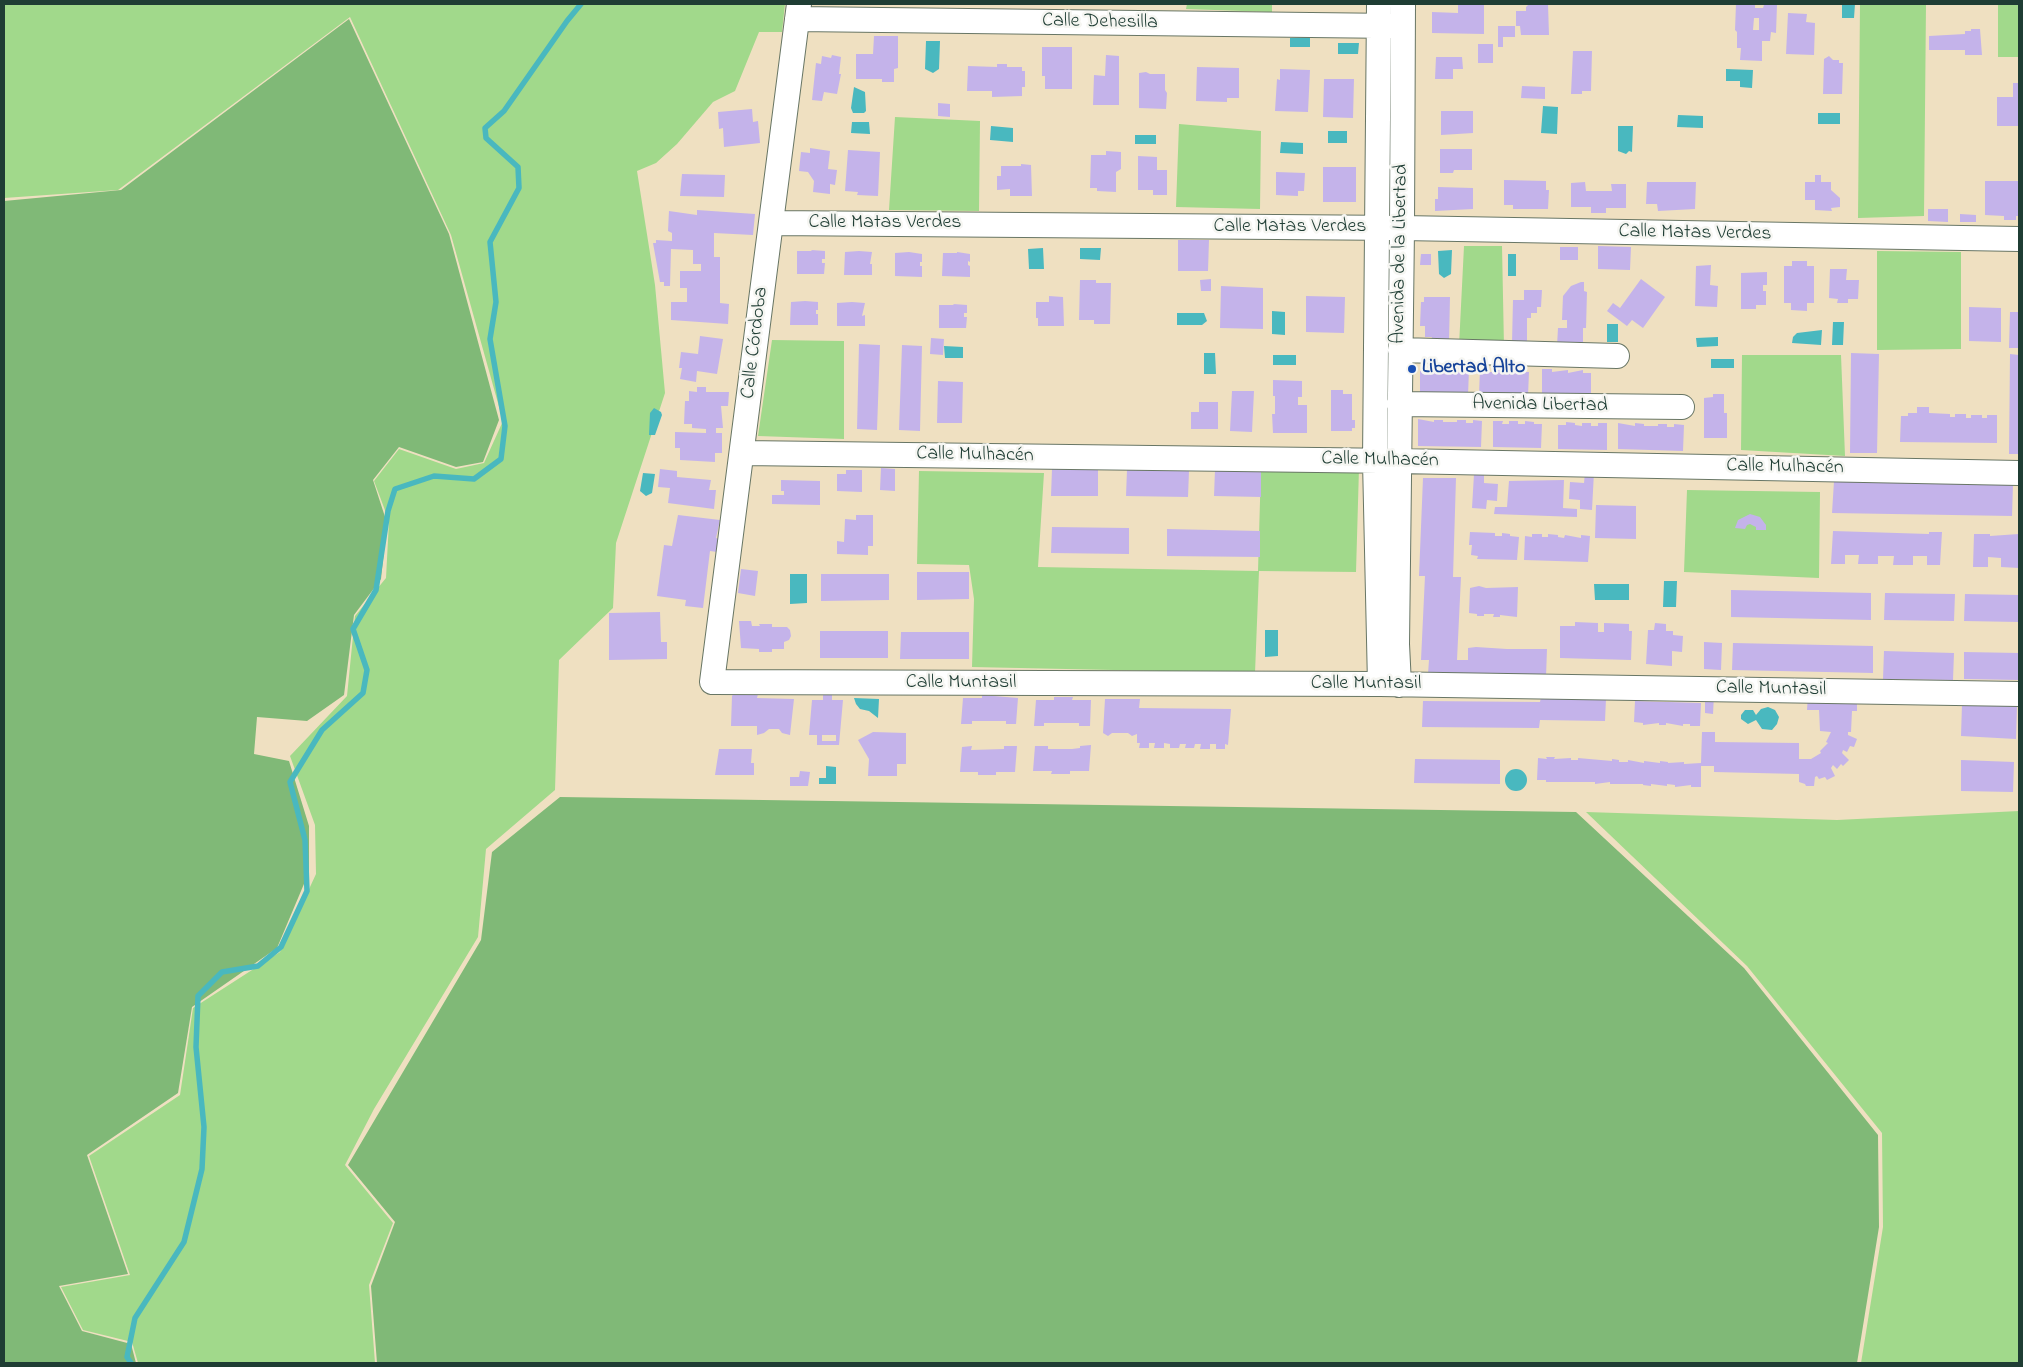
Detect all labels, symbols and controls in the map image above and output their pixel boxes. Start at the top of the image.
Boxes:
street label: Calle Dehesilla [1042,10,1158,36]
street label: Avenida de la Libertad [1387,164,1415,344]
street label: Calle Matas Verdes [808,212,962,236]
street label: Calle Matas Verdes [1213,216,1367,240]
street label: Calle Matas Verdes [1618,221,1772,247]
street label: Calle Córdoba [737,286,775,400]
place label: Libertad Alto [1422,357,1525,381]
marker: Libertad Alto [1406,363,1418,375]
street label: Avenida Libertad [1472,393,1608,419]
street label: Calle Mulhacén [916,443,1034,469]
street label: Calle Mulhacén [1321,448,1439,474]
street label: Calle Mulhacén [1726,455,1844,481]
street label: Calle Muntasil [906,672,1016,696]
street label: Calle Muntasil [1311,673,1421,697]
street label: Calle Muntasil [1716,677,1826,703]

